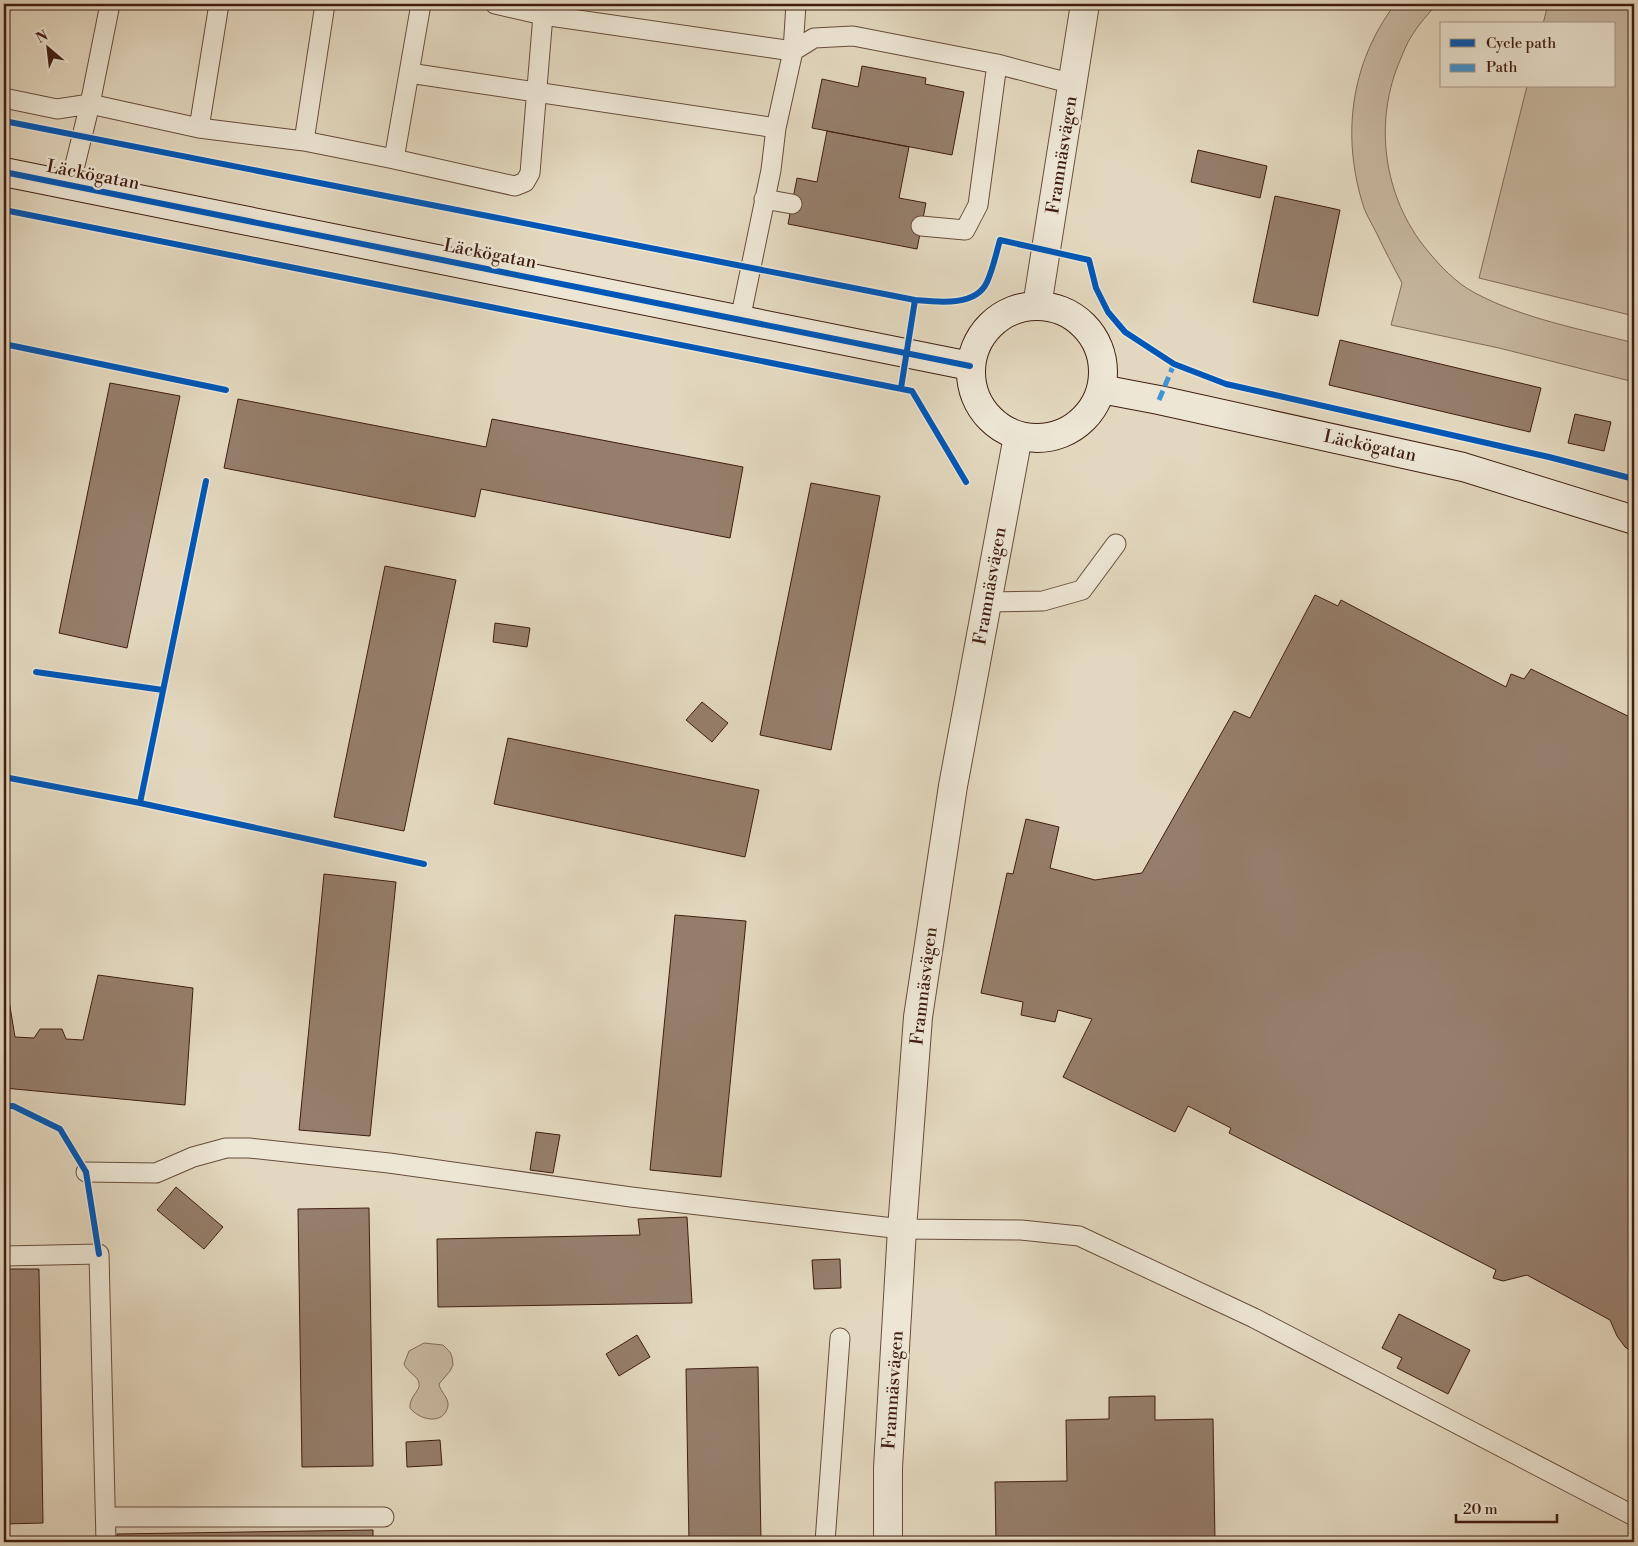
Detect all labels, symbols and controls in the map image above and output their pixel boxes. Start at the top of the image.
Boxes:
north arrow [22,22,72,72]
legend [1440,22,1616,88]
text: N [33,27,51,48]
text: Cycle path [1486,34,1556,53]
text: Path [1486,58,1518,77]
street label: Framnäsvägen [1041,94,1083,216]
street label: Läckögatan [45,155,142,195]
street label: Läckögatan [442,234,539,274]
street label: Läckögatan [1321,425,1419,467]
street label: Framnäsvägen [968,525,1012,647]
street label: Framnäsvägen [905,925,943,1047]
street label: Framnäsvägen [877,1329,909,1450]
scale bar [1456,1491,1557,1523]
text: 20 m [1463,1500,1498,1519]

